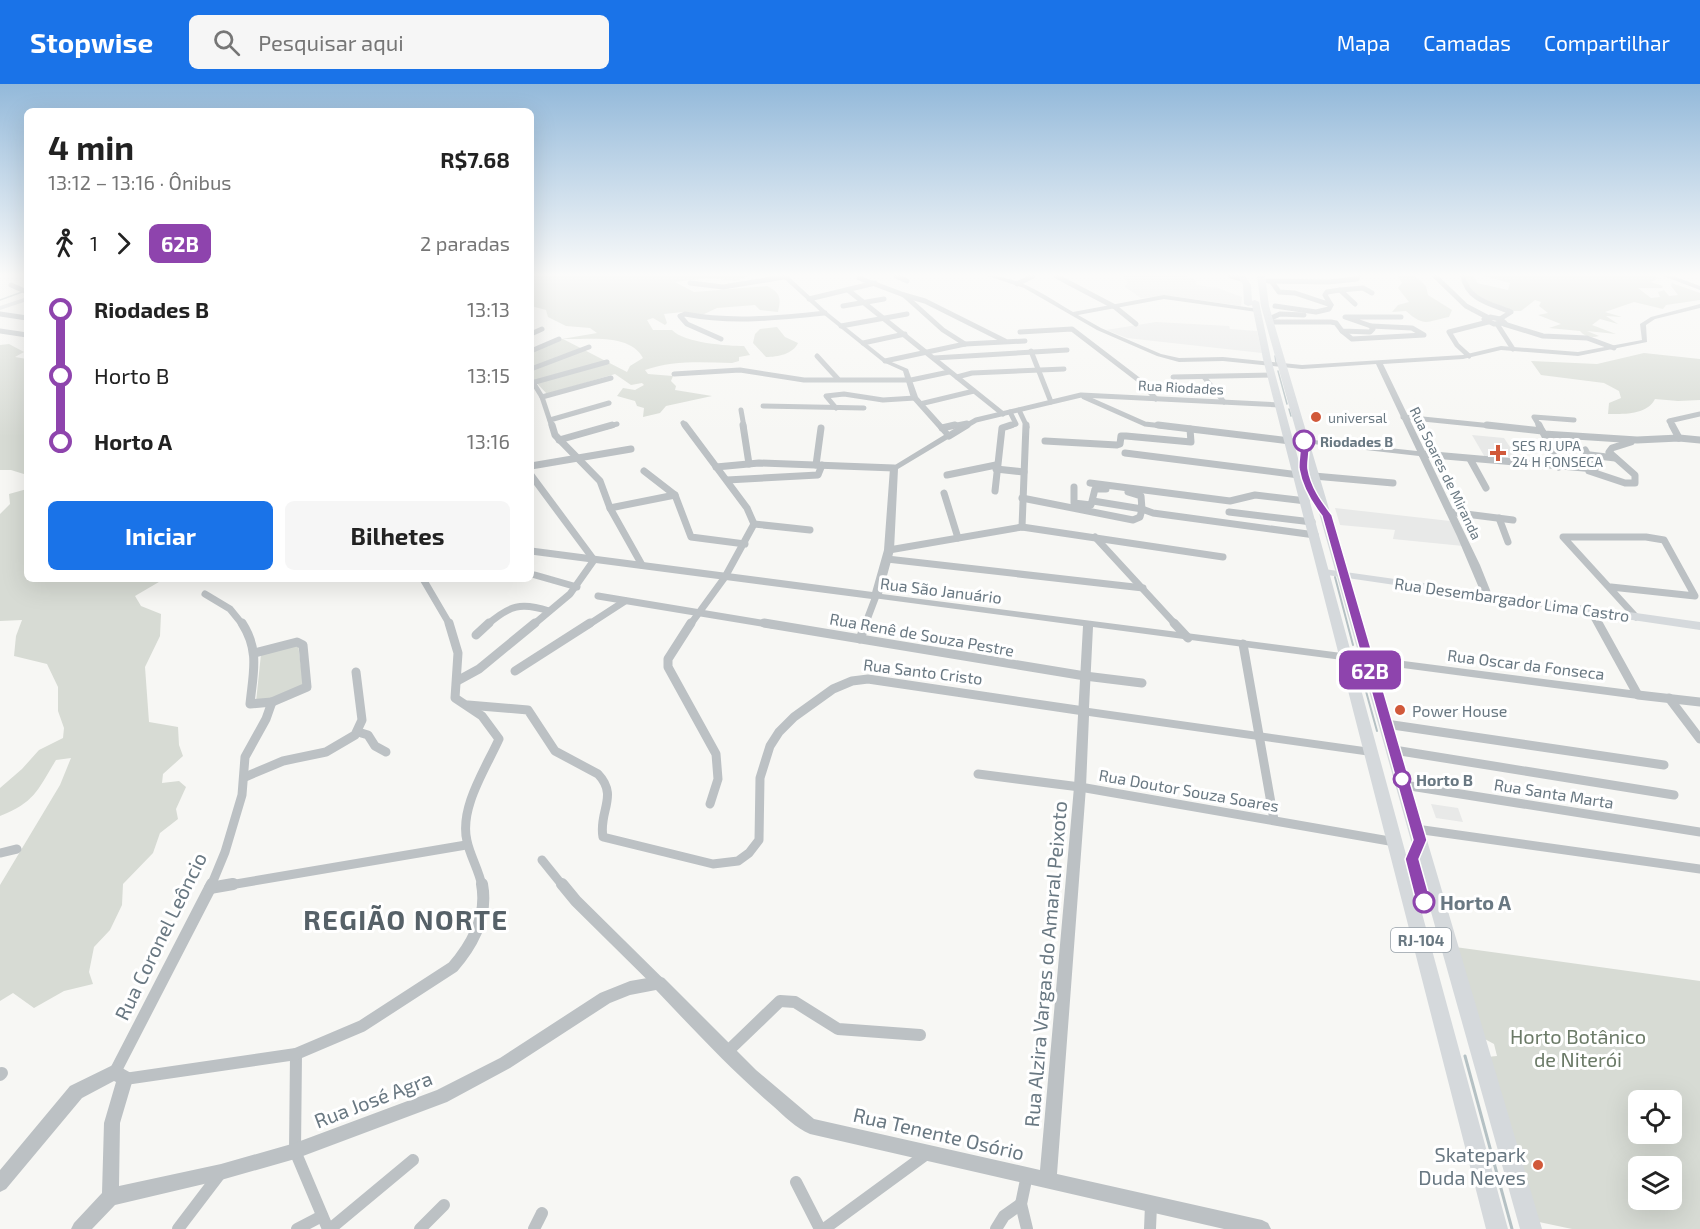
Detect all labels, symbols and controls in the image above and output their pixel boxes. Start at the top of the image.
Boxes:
search box [189,15,609,69]
text: Stopwise [30,25,153,59]
icon: search [210,26,243,59]
text: Pesquisar aqui [258,29,404,55]
text: Mapa [1337,30,1390,55]
text: Camadas [1423,30,1511,55]
text: Compartilhar [1544,30,1670,55]
text: 4 min [48,127,134,167]
text: R$7.68 [440,146,510,172]
text: 13:12 – 13:16 · Ônibus [48,170,232,194]
icon: walk [48,227,81,260]
icon: forward [107,227,140,260]
text: 1 [90,231,98,255]
text: 62B [161,231,199,256]
text: 2 paradas [420,231,510,255]
text: Riodades B [94,296,209,322]
text: 13:13 [467,297,510,321]
text: Horto B [94,362,169,388]
text: 13:15 [468,363,510,387]
street label: Rua Riodades [1138,376,1224,398]
street label: Rua Soares de Miranda [1406,404,1486,542]
place label: universal [1328,409,1388,426]
marker: universal [1309,410,1323,424]
text: Horto A [94,428,172,454]
text: 13:16 [467,429,510,453]
marker: Riodades B [1293,430,1315,452]
place label: Riodades B [1320,433,1393,450]
place label: SES RJ UPA 24 H FONSECA [1512,437,1603,470]
marker: SES RJ UPA 24 H FONSECA [1489,444,1507,462]
button: Iniciar [48,501,273,570]
button: Bilhetes [285,501,510,570]
street label: Rua São Januário [879,573,1003,607]
street label: Rua Desembargador Lima Castro [1393,573,1631,625]
street label: Rua Renê de Souza Pestre [828,608,1016,660]
street label: Rua Oscar da Fonseca [1446,645,1606,683]
line badge: 62B [1336,650,1404,690]
street label: Rua Santo Cristo [862,654,984,688]
text: 62B [1351,658,1389,683]
place label: Power House [1412,701,1507,720]
marker: Power House [1393,703,1407,717]
street label: Rua Doutor Souza Soares [1097,765,1281,815]
marker: Horto B [1393,770,1411,788]
place label: Horto B [1416,770,1473,789]
street label: Rua Santa Marta [1493,774,1615,812]
street label: Rua Alzira Vargas do Amaral Peixoto [1019,800,1071,1128]
street label: Rua Coronel Leôncio [109,848,211,1024]
place label: Horto A [1440,890,1512,914]
marker: Horto A [1413,891,1435,913]
district label: REGIÃO NORTE [303,903,509,935]
road number: RJ-104 [1391,928,1451,952]
park label: Horto Botânico de Niterói [1510,1024,1646,1071]
street label: Rua José Agra [311,1065,435,1133]
map controls [1628,1090,1682,1210]
button: locate [1628,1090,1682,1144]
street label: Rua Tenente Osório [851,1102,1027,1164]
place label: Skatepark Duda Neves [1418,1142,1526,1189]
button: layers [1628,1156,1682,1210]
marker: Skatepark Duda Neves [1531,1158,1545,1172]

